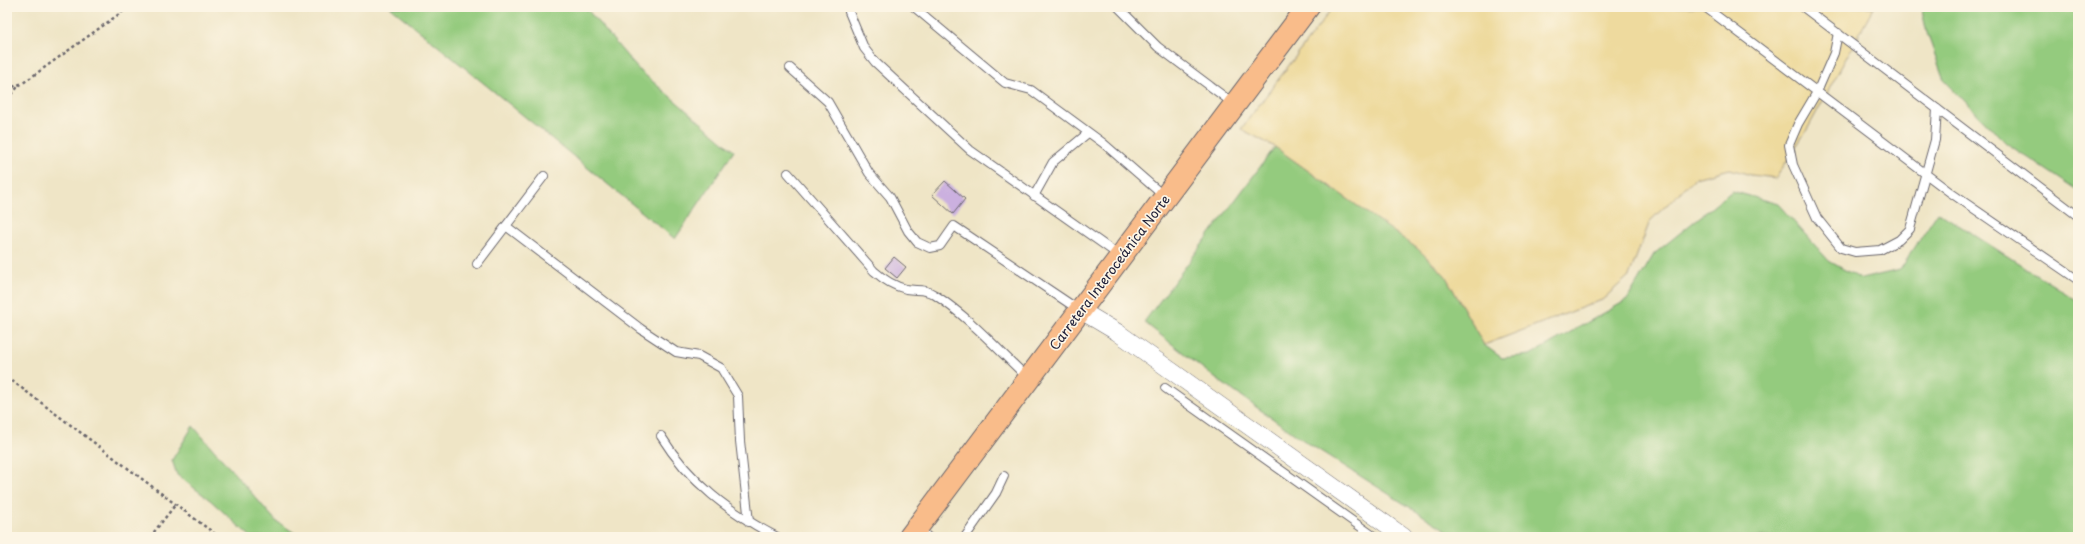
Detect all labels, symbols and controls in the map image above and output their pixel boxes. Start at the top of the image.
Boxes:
street label: Carretera Interoceánica Norte [1044,190,1174,354]

